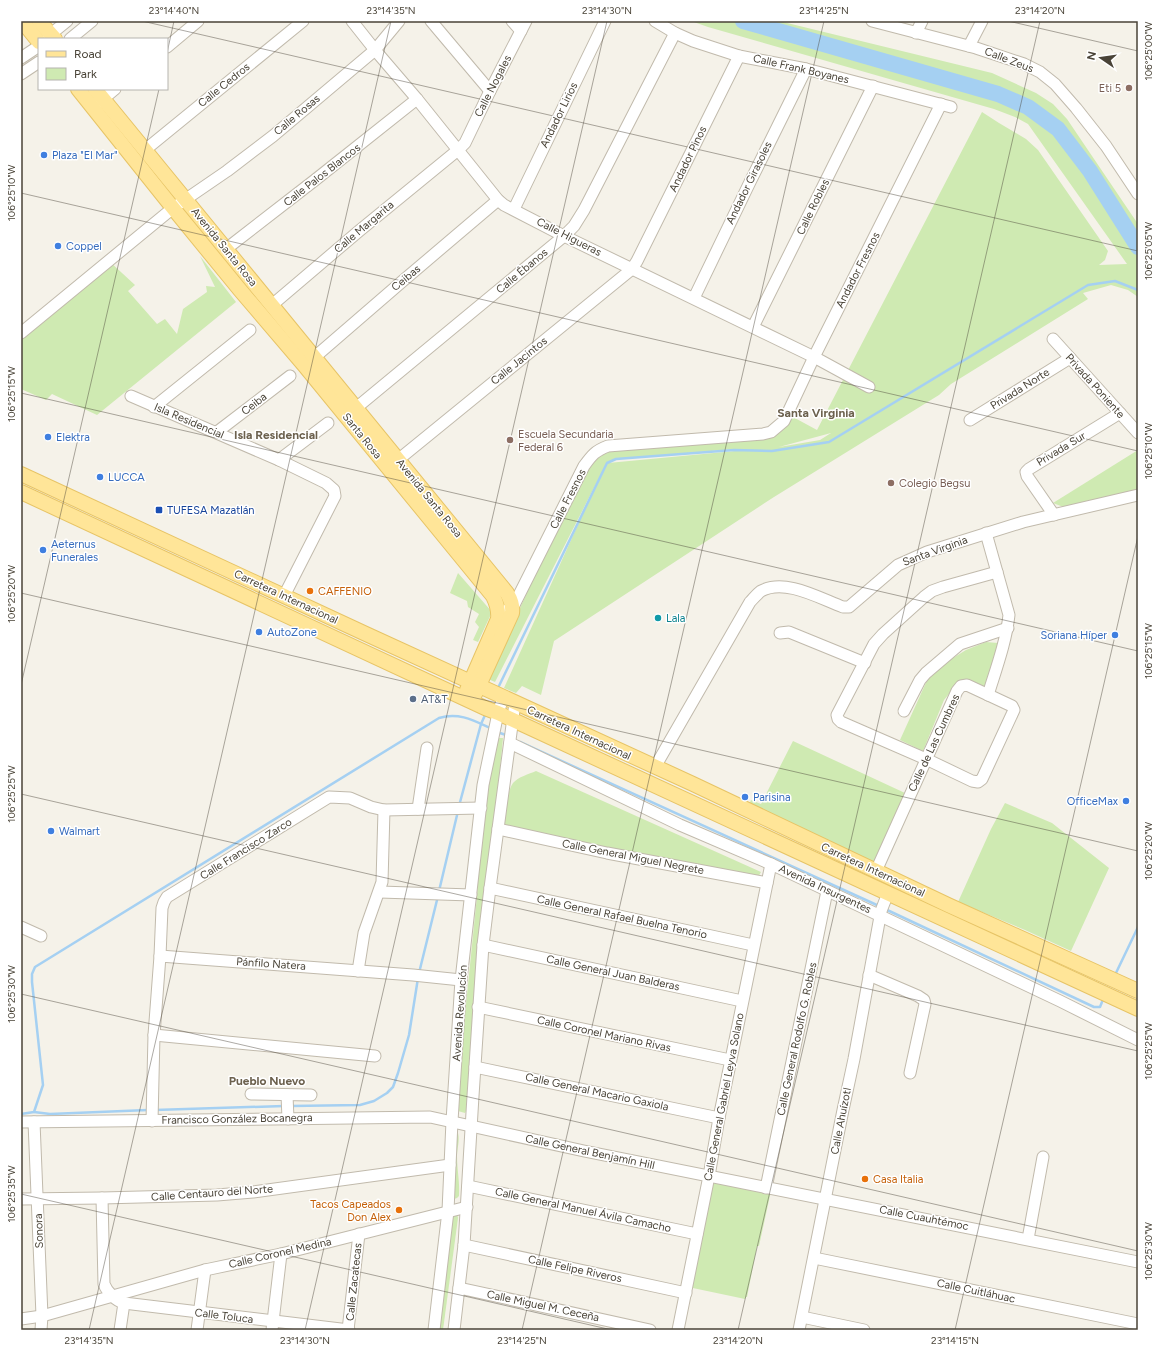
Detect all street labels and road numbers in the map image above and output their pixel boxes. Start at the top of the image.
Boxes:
street label: Calle Zeus [983,45,1035,75]
street label: Calle Frank Boyanes [752,52,850,86]
street label: Calle Nogales [472,53,514,119]
street label: Calle Cedros [196,60,252,110]
street label: Andador Lirios [538,80,580,150]
street label: Calle Rosas [271,92,323,138]
street label: Andador Pinos [666,124,710,194]
street label: Andador Girasoles [723,140,775,226]
street label: Calle Palos Blancos [281,141,363,209]
street label: Calle Robles [794,177,832,237]
street label: Calle Margarita [332,198,396,256]
street label: Avenida Santa Rosa [188,205,260,289]
street label: Calle Higueras [534,215,604,259]
street label: Andador Fresnos [833,230,883,310]
street label: Calle Ébanos [494,246,550,296]
street label: Ceibas [389,262,423,294]
street label: Calle Jacintos [488,334,550,388]
street label: Privada Poniente [1063,351,1127,421]
street label: Privada Norte [988,366,1052,412]
street label: Ceiba [239,390,269,418]
street label: Isla Residencial [152,400,226,442]
street label: Santa Rosa [340,411,384,461]
street label: Privada Sur [1034,429,1088,469]
street label: Avenida Santa Rosa [393,456,465,540]
street label: Calle Fresnos [547,467,589,531]
street label: Santa Virginia [901,533,969,569]
street label: Carretera Internacional [232,567,340,627]
street label: Calle de Las Cumbres [906,692,962,794]
street label: Carretera Internacional [525,703,633,763]
street label: Calle Francisco Zarco [198,815,294,883]
street label: Calle General Miguel Negrete [561,837,705,877]
street label: Carretera Internacional [819,840,927,900]
street label: Avenida Insurgentes [777,862,873,916]
street label: Calle General Rafael Buelna Tenorio [536,893,708,941]
street label: Calle General Juan Balderas [545,953,681,993]
street label: Pánfilo Natera [236,955,306,973]
street label: Calle General Rodolfo G. Robles [774,961,820,1117]
street label: Avenida Revolución [450,964,470,1062]
street label: Calle General Gabriel Leyva Solano [701,1012,747,1182]
street label: Calle Coronel Mariano Rivas [536,1013,672,1055]
street label: Calle General Macario Gaxiola [524,1070,670,1114]
street label: Calle Ahuízotl [828,1087,854,1155]
street label: Francisco González Bocanegra [161,1111,313,1127]
street label: Calle General Benjamín Hill [524,1132,656,1172]
street label: Calle Centauro del Norte [151,1182,273,1204]
street label: Calle General Manuel Ávila Camacho [494,1185,672,1235]
street label: Calle Cuauhtémoc [878,1203,970,1233]
street label: Sonora [32,1213,46,1249]
street label: Calle Coronel Medina [227,1235,333,1271]
street label: Calle Zacatecas [343,1242,365,1322]
street label: Calle Felipe Riveros [527,1253,623,1285]
street label: Calle Cuitláhuac [936,1276,1016,1306]
street label: Calle Miguel M. Ceceña [486,1288,600,1324]
street label: Calle Toluca [194,1306,254,1326]

